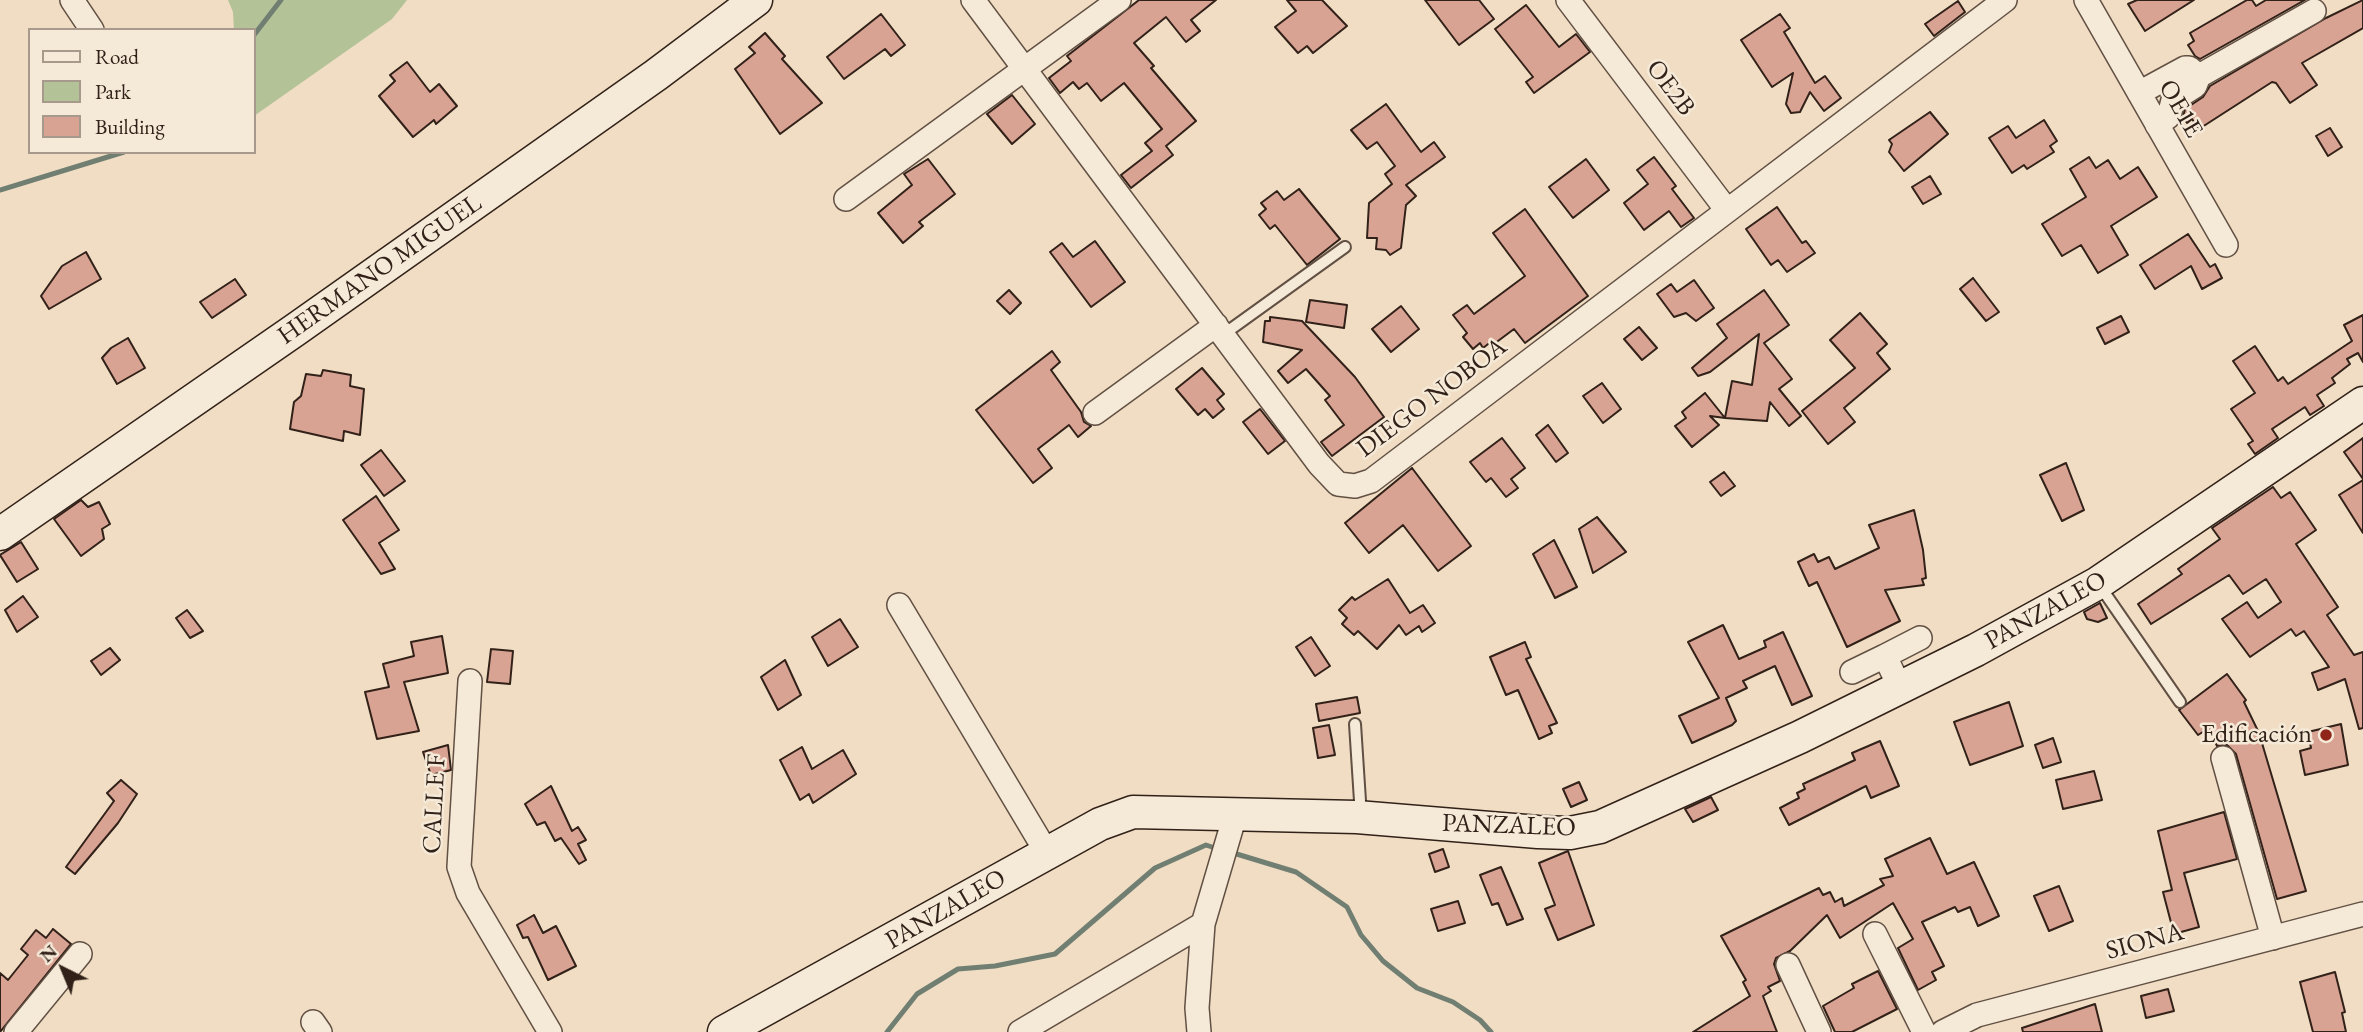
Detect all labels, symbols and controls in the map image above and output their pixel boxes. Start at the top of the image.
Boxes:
legend [28,28,256,154]
text: Road [95,43,139,70]
street label: OE2B [1639,54,1701,122]
street label: OE1E [2151,75,2209,143]
text: Park [95,78,131,105]
text: Building [95,113,165,140]
street label: HERMANO MIGUEL [272,188,488,352]
street label: DIEGO NOBOA [1351,331,1513,465]
street label: PANZALEO [1980,565,2112,657]
place label: Edificación [2201,719,2312,751]
marker: Edificación [2318,727,2334,743]
street label: CALLE F [417,753,453,855]
street label: PANZALEO [1442,808,1576,844]
street label: PANZALEO [880,863,1012,957]
street label: SIONA [2103,917,2187,967]
north arrow [28,934,98,1004]
text: N [34,939,62,968]

